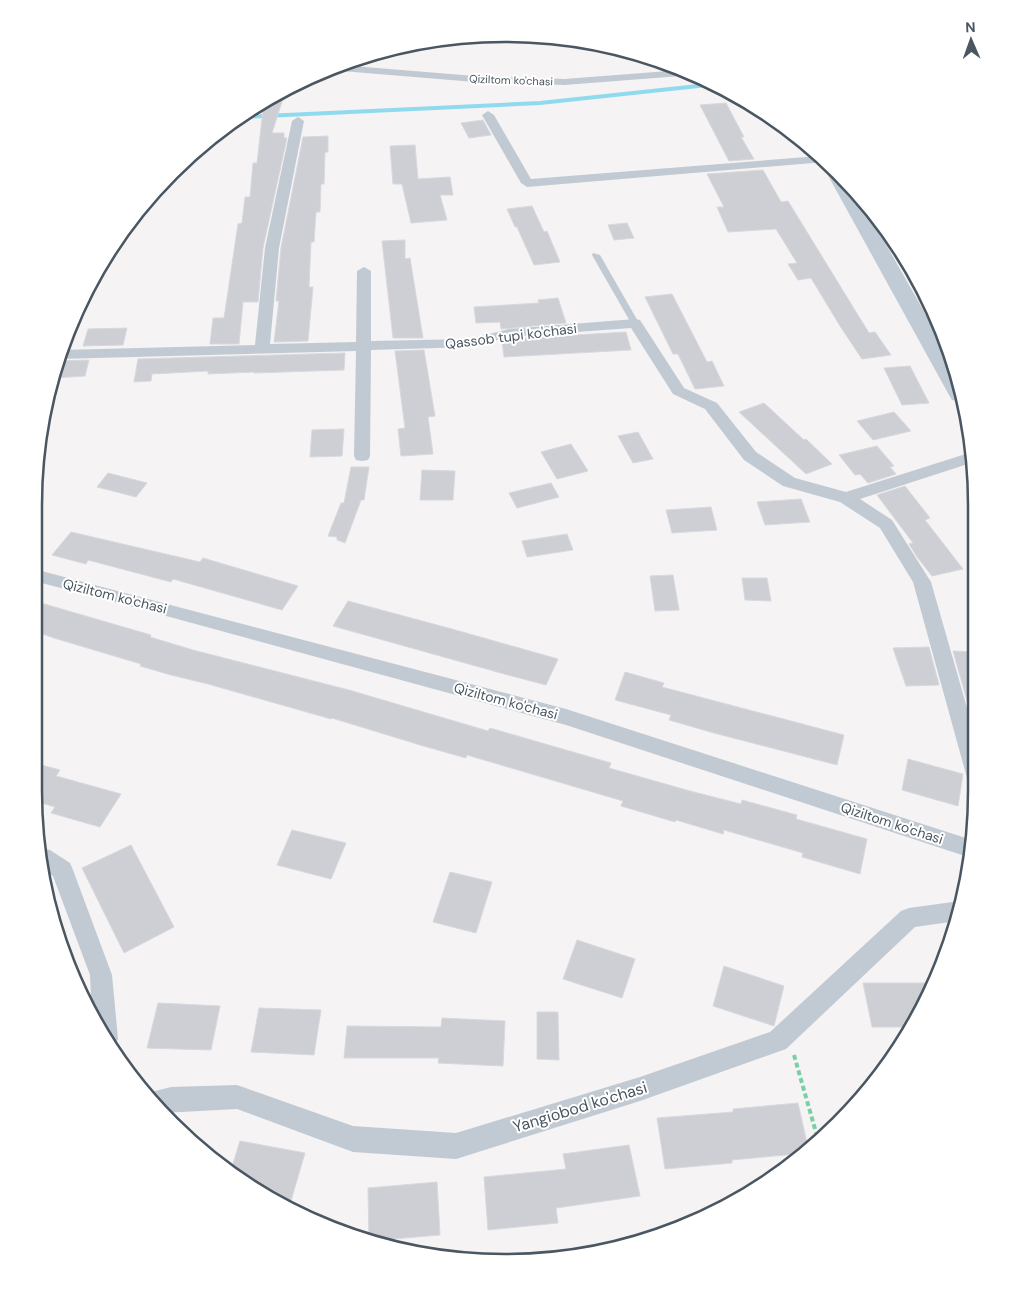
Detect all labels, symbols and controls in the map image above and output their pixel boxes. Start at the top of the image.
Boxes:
north arrow [946,15,996,65]
text: N [965,18,976,36]
street label: Qiziltom ko'chasi [469,72,553,88]
street label: Qassob tupi ko'chasi [444,319,578,353]
street label: Qiziltom ko'chasi [61,574,169,618]
street label: Qiziltom ko'chasi [452,678,560,724]
street label: Qiziltom ko'chasi [838,798,946,848]
street label: Yangiobod ko'chasi [510,1077,650,1137]

